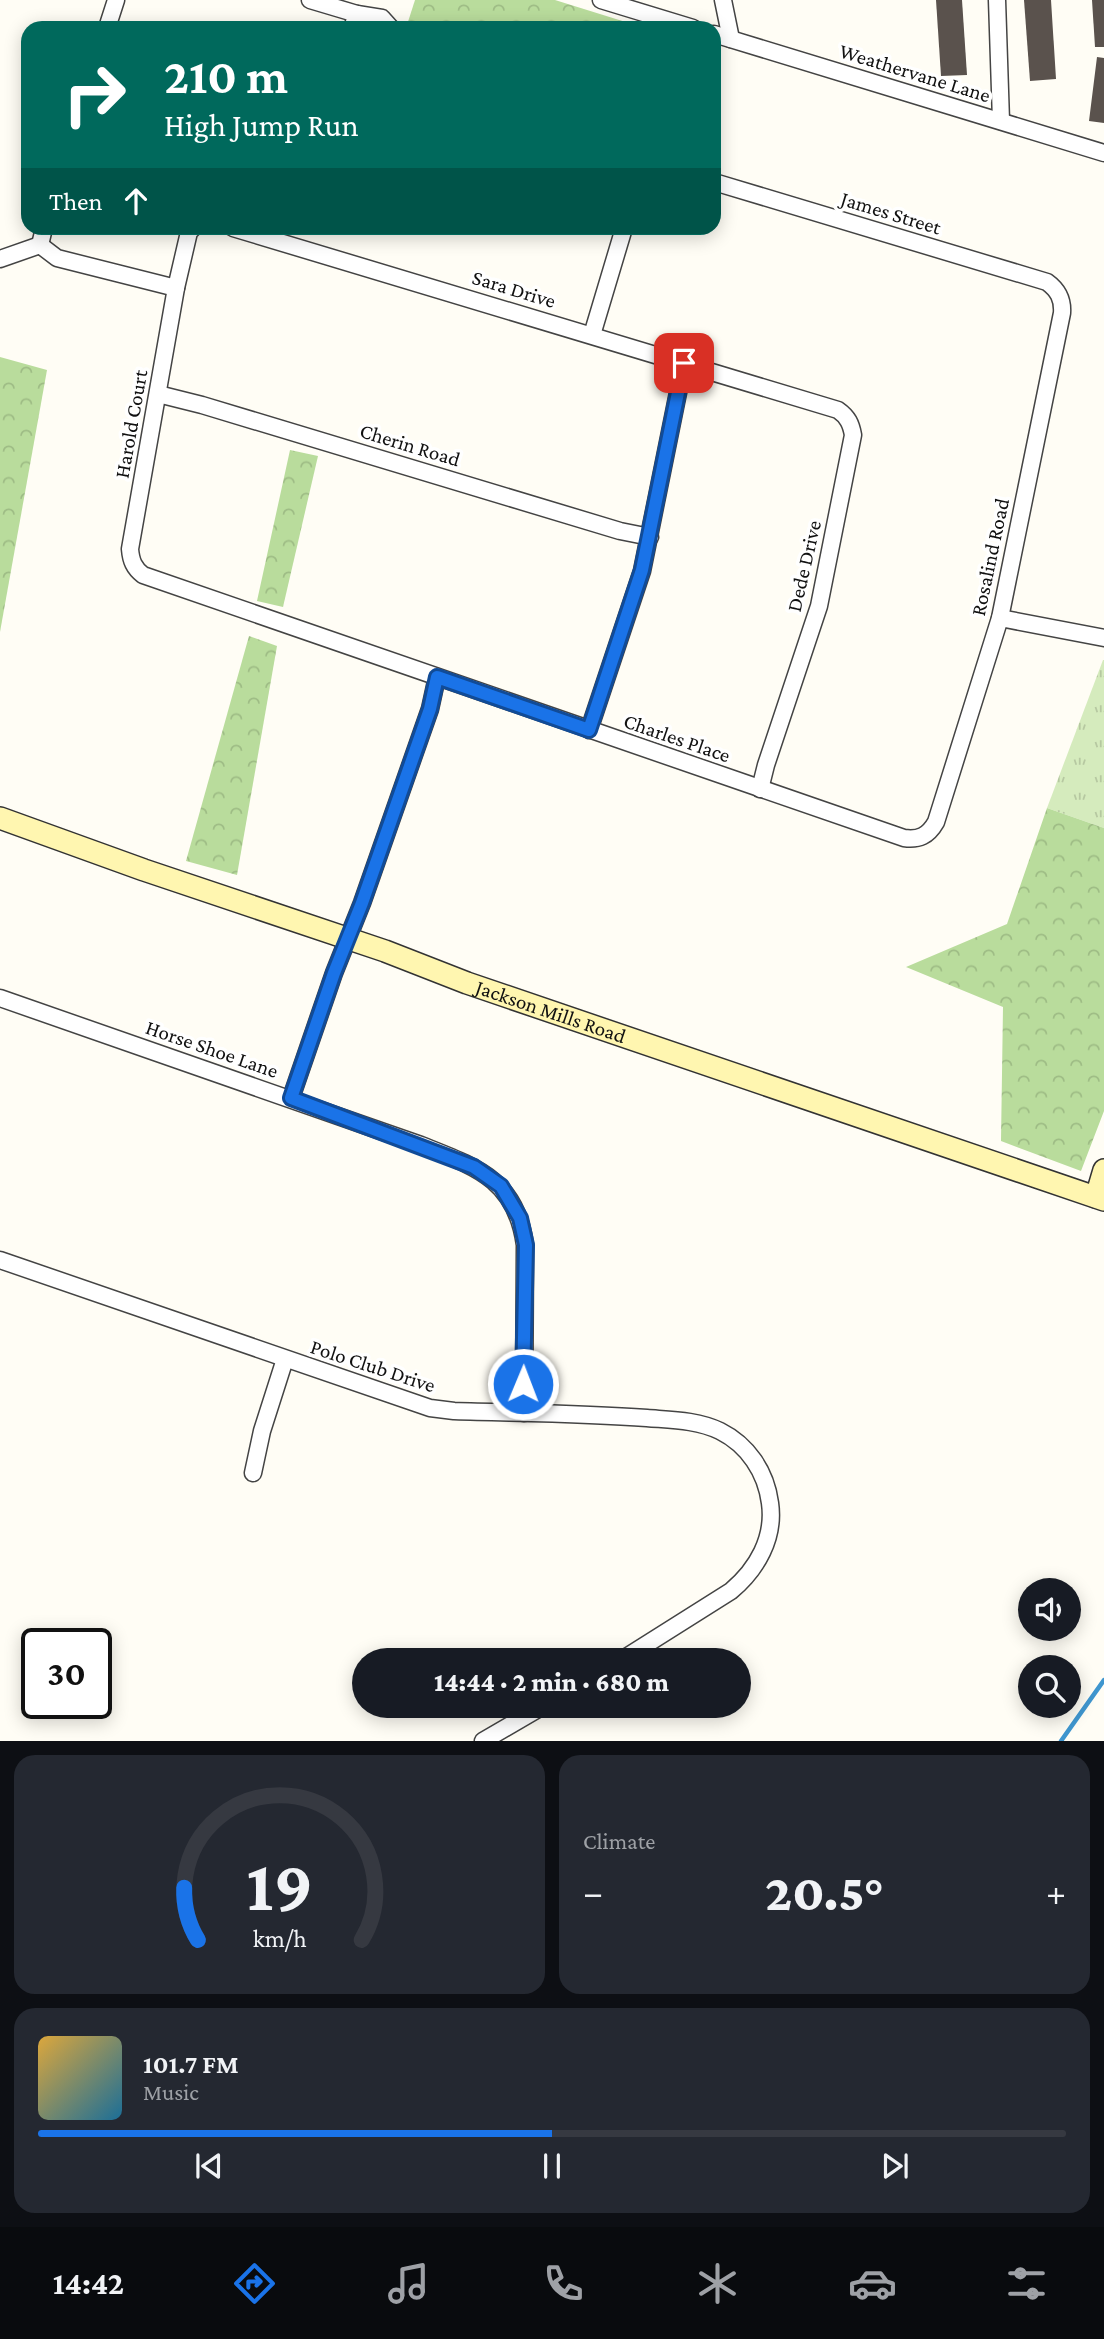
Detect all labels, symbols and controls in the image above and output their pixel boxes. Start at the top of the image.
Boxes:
street label: Weathervane Lane [837,39,993,107]
icon: right [49,49,140,140]
text: 210 m [164,49,288,104]
text: High Jump Run [164,107,359,143]
icon: ahead [117,182,155,220]
street label: James Street [836,186,945,240]
text: Then [49,187,103,216]
street label: Sara Drive [469,265,559,313]
pin [654,333,714,393]
icon: arrive [665,344,703,382]
street label: Harold Court [110,367,153,480]
street label: Cherin Road [357,418,463,472]
street label: Rosalind Road [966,496,1014,618]
street label: Dede Drive [782,518,826,614]
street label: Charles Place [620,709,734,767]
street label: Jackson Mills Road [471,974,629,1048]
street label: Horse Shoe Lane [143,1015,281,1083]
street label: Polo Club Drive [308,1335,438,1397]
position arrow [486,1347,560,1421]
map controls [1018,1578,1081,1718]
button: sound [1018,1578,1081,1641]
speed limit sign: 30 [21,1628,112,1719]
button: search [1018,1655,1081,1718]
text: 14:44 · 2 min · 680 m [434,1668,669,1697]
text: Climate [583,1828,655,1854]
text: 19 [246,1846,313,1927]
text: 20.5° [765,1863,884,1921]
text: − [583,1871,603,1913]
text: + [1046,1871,1066,1913]
text: km/h [253,1925,306,1952]
text: 101.7 FM [143,2050,239,2079]
text: Music [143,2079,199,2105]
icon: previous [190,2147,228,2185]
icon: pause [533,2147,571,2185]
icon: next [876,2147,914,2185]
icon: directions [230,2259,279,2308]
icon: music [384,2259,433,2308]
icon: phone [539,2259,588,2308]
icon: climate [693,2259,742,2308]
icon: car [848,2259,897,2308]
icon: filters [1002,2259,1051,2308]
text: 14:42 [53,2265,124,2301]

